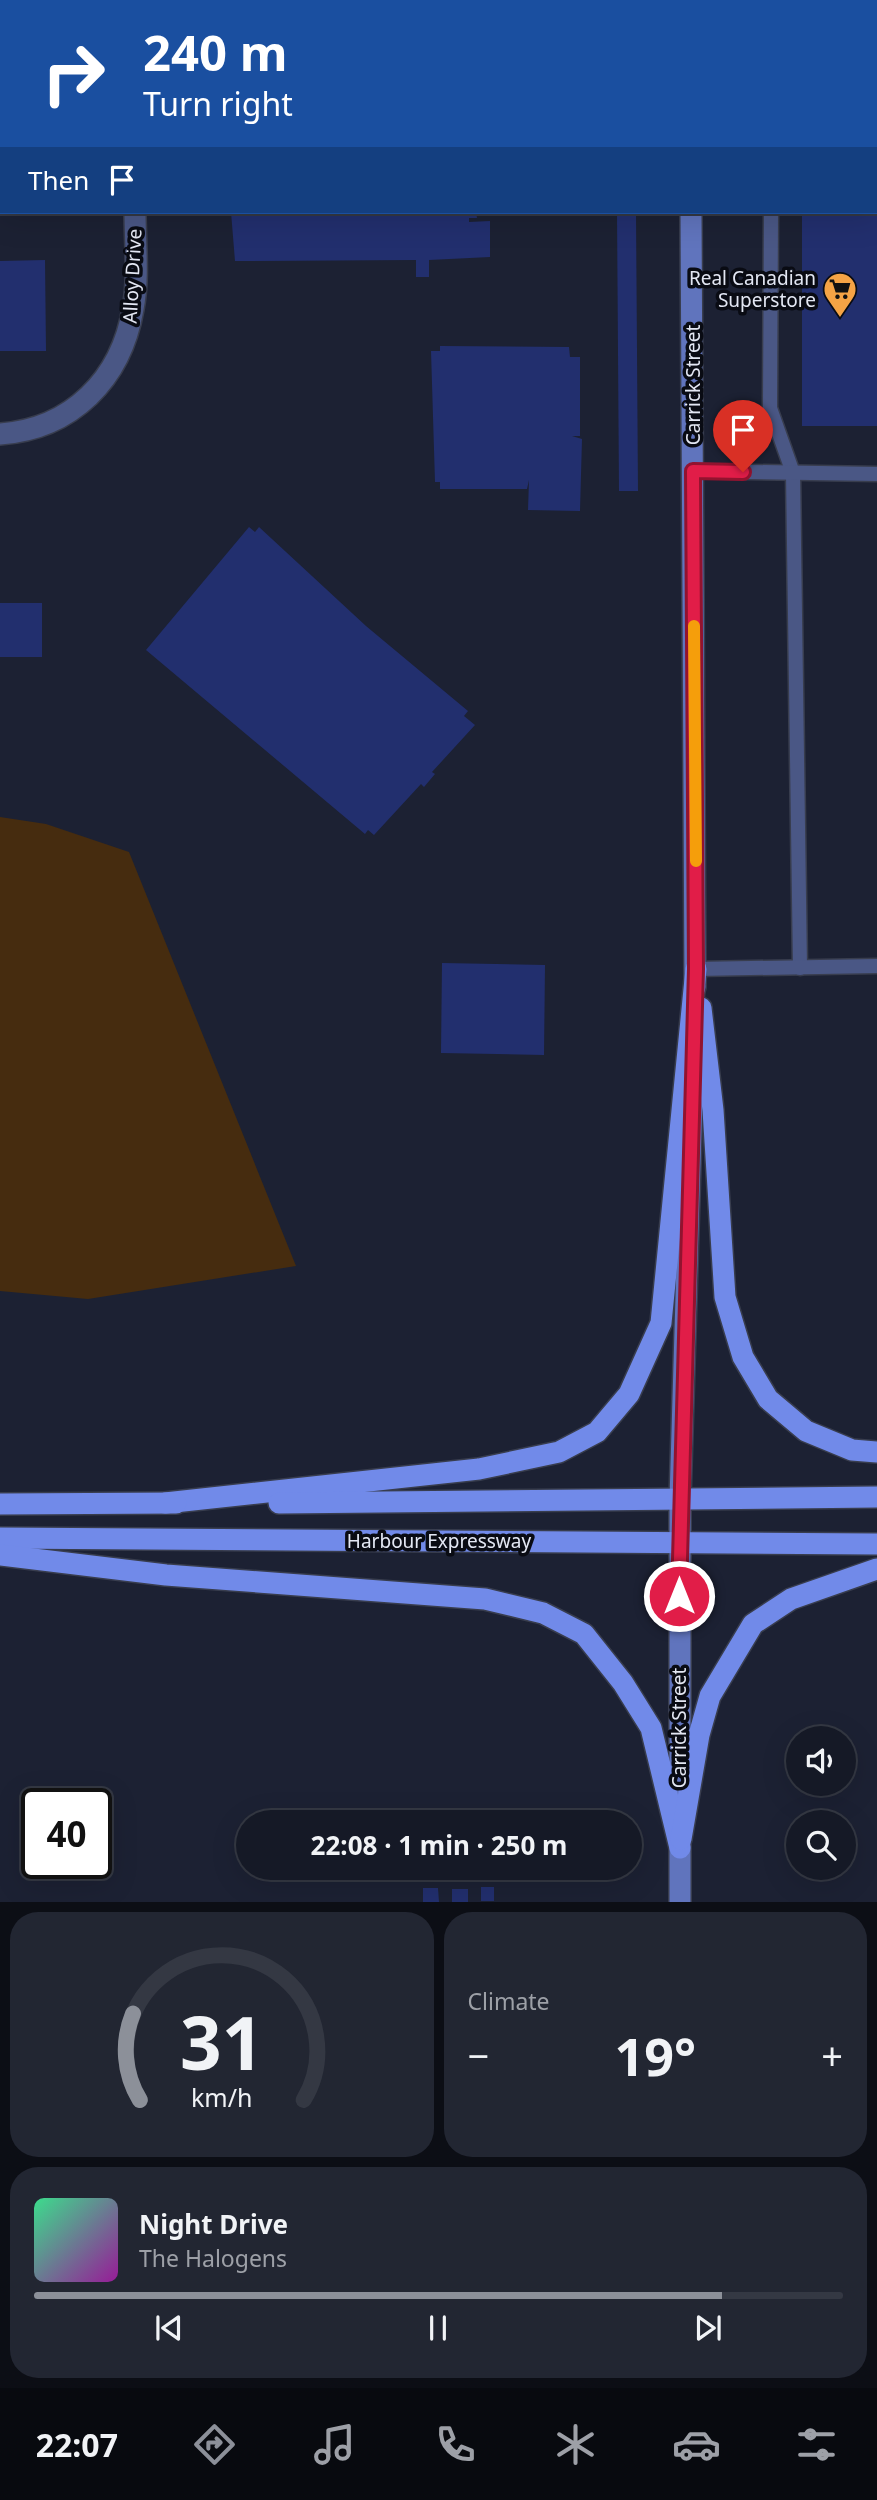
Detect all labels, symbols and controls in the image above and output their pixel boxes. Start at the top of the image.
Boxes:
text: 240 m [143,19,288,85]
icon: right [28,28,119,119]
text: Turn right [143,82,293,125]
icon: arrive [103,161,141,199]
text: Then [28,162,89,198]
street label: Alloy Drive [117,228,147,324]
place label: Real Canadian Superstore [689,265,816,313]
supermarket icon: Real Canadian Superstore [821,270,859,319]
street label: Carrick Street [680,325,706,445]
pin [713,400,773,472]
icon: arrive [724,411,762,449]
street label: Harbour Expressway [347,1528,531,1554]
position arrow [642,1559,716,1633]
street label: Carrick Street [666,1668,692,1788]
map controls [786,1726,856,1880]
button: sound [786,1726,856,1796]
speed limit sign: 40 [21,1788,112,1879]
button: search [786,1810,856,1880]
text: 22:08 · 1 min · 250 m [311,1827,567,1863]
text: Climate [468,1985,550,2017]
text: 31 [180,1993,263,2092]
text: 19° [614,2020,696,2091]
text: − [468,2029,489,2081]
text: + [821,2029,843,2081]
text: km/h [191,2080,253,2114]
text: Night Drive [139,2206,288,2242]
text: The Halogens [139,2242,287,2274]
icon: previous [150,2309,188,2347]
icon: pause [419,2309,457,2347]
icon: next [689,2309,727,2347]
icon: directions [190,2420,239,2469]
icon: music [310,2420,359,2469]
icon: phone [431,2420,480,2469]
icon: climate [551,2420,600,2469]
icon: car [672,2420,721,2469]
icon: filters [792,2420,841,2469]
text: 22:07 [36,2423,118,2466]

